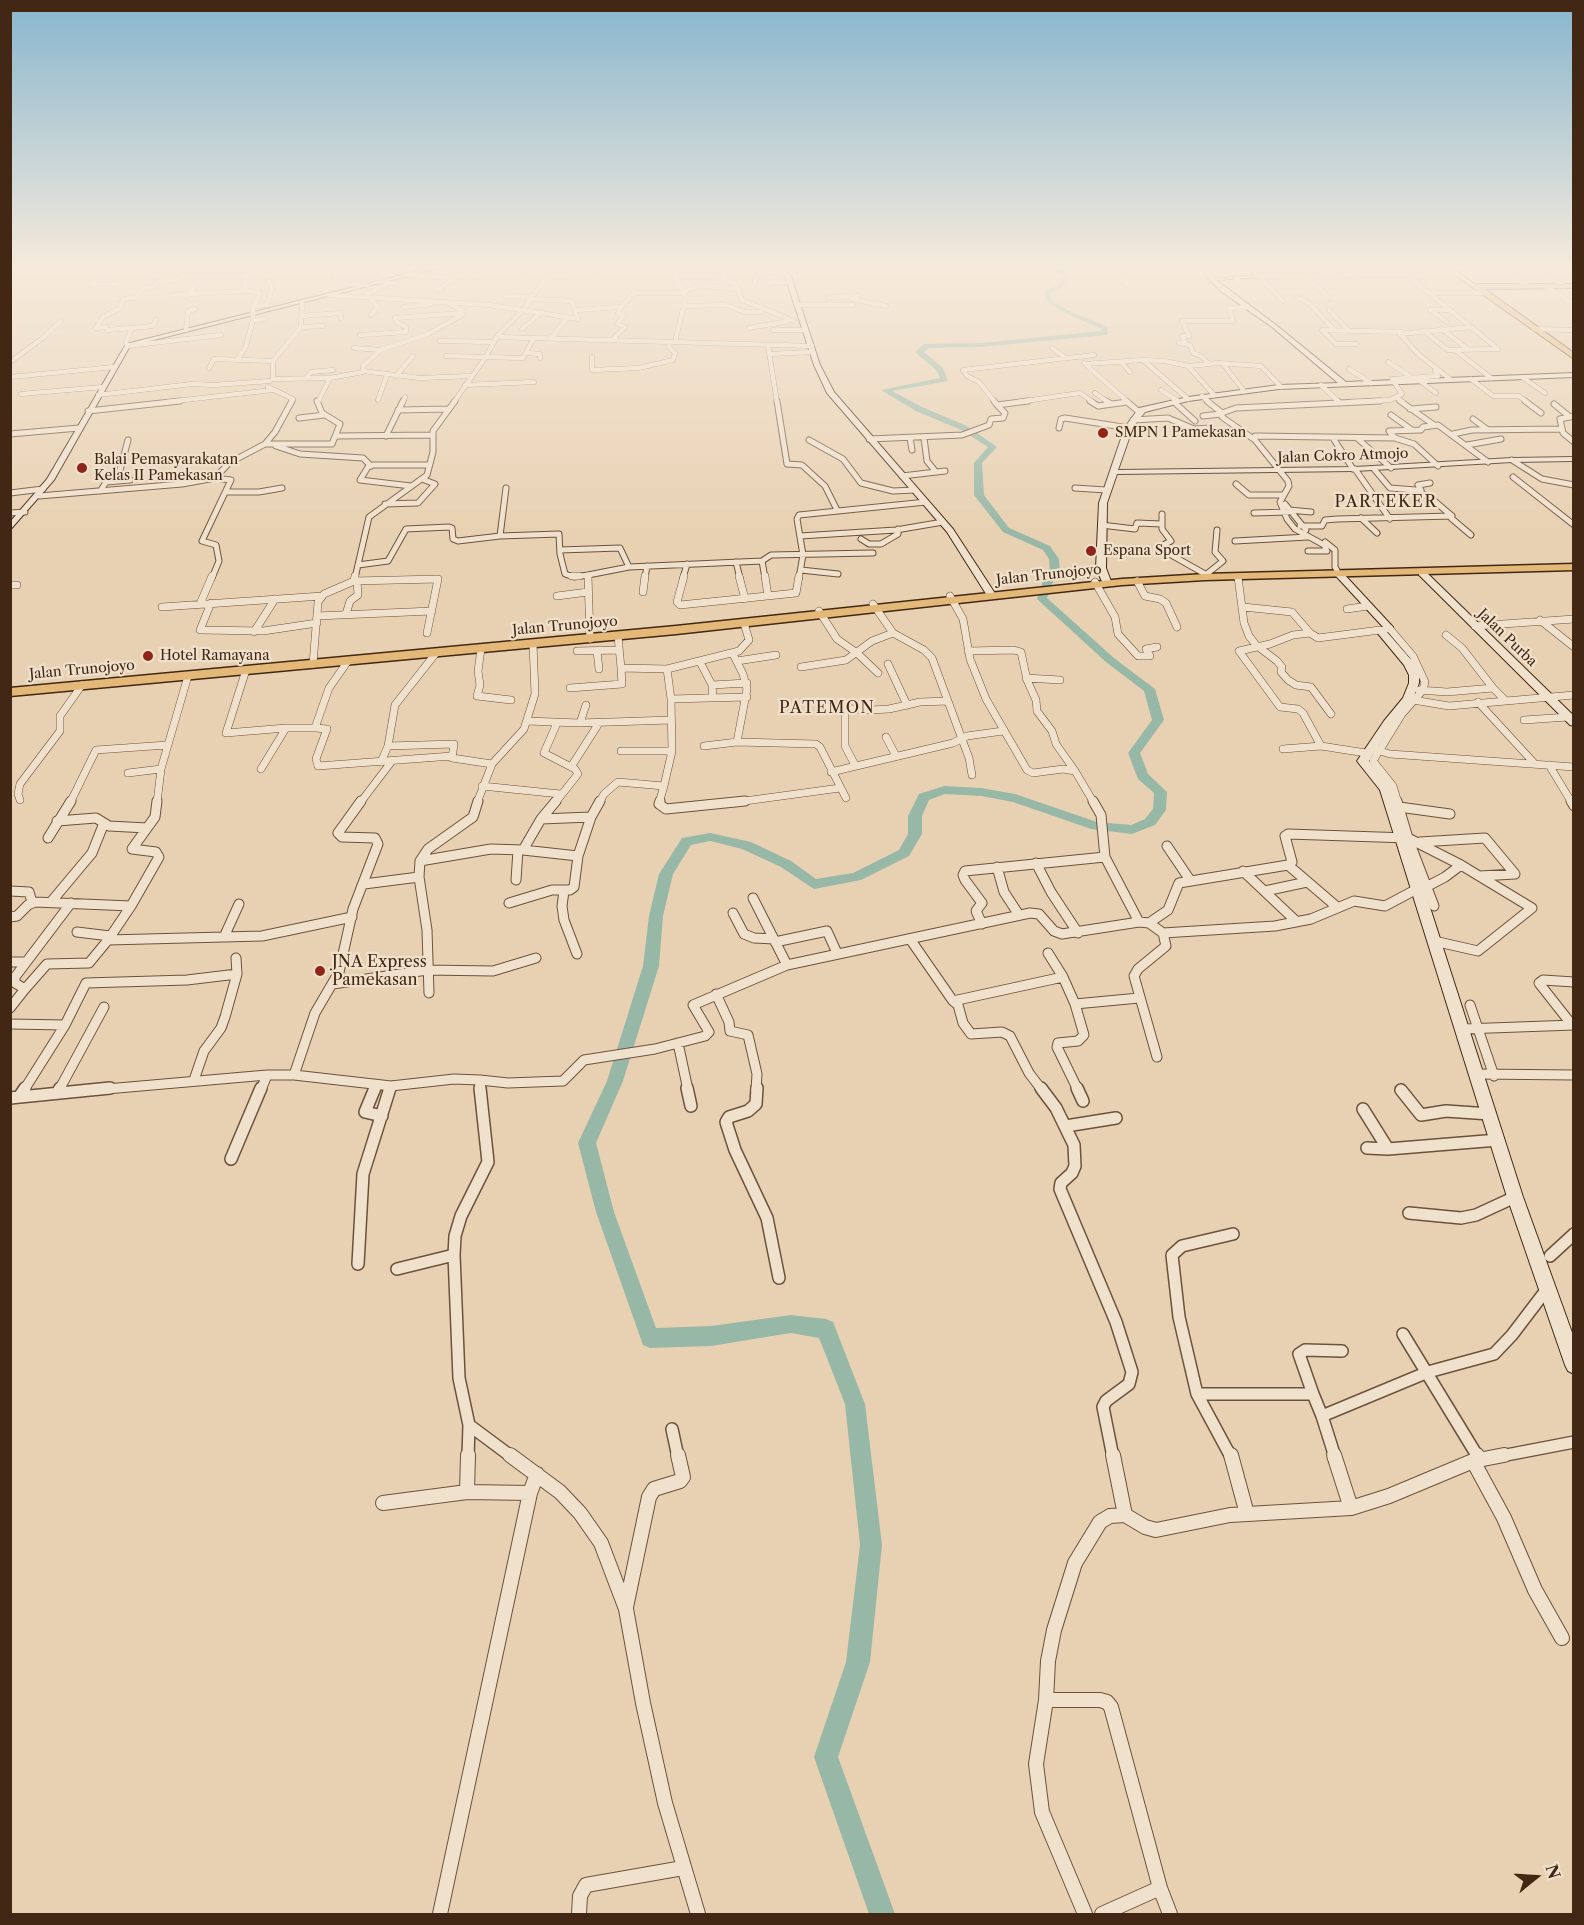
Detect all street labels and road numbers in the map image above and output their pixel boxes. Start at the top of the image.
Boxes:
street label: Jalan Cokro Atmojo [1277,445,1409,467]
street label: Jalan Trunojoyo [995,561,1103,589]
street label: Jalan Purba [1474,606,1540,670]
street label: Jalan Trunojoyo [512,613,618,639]
street label: Jalan Trunojoyo [29,657,135,683]

